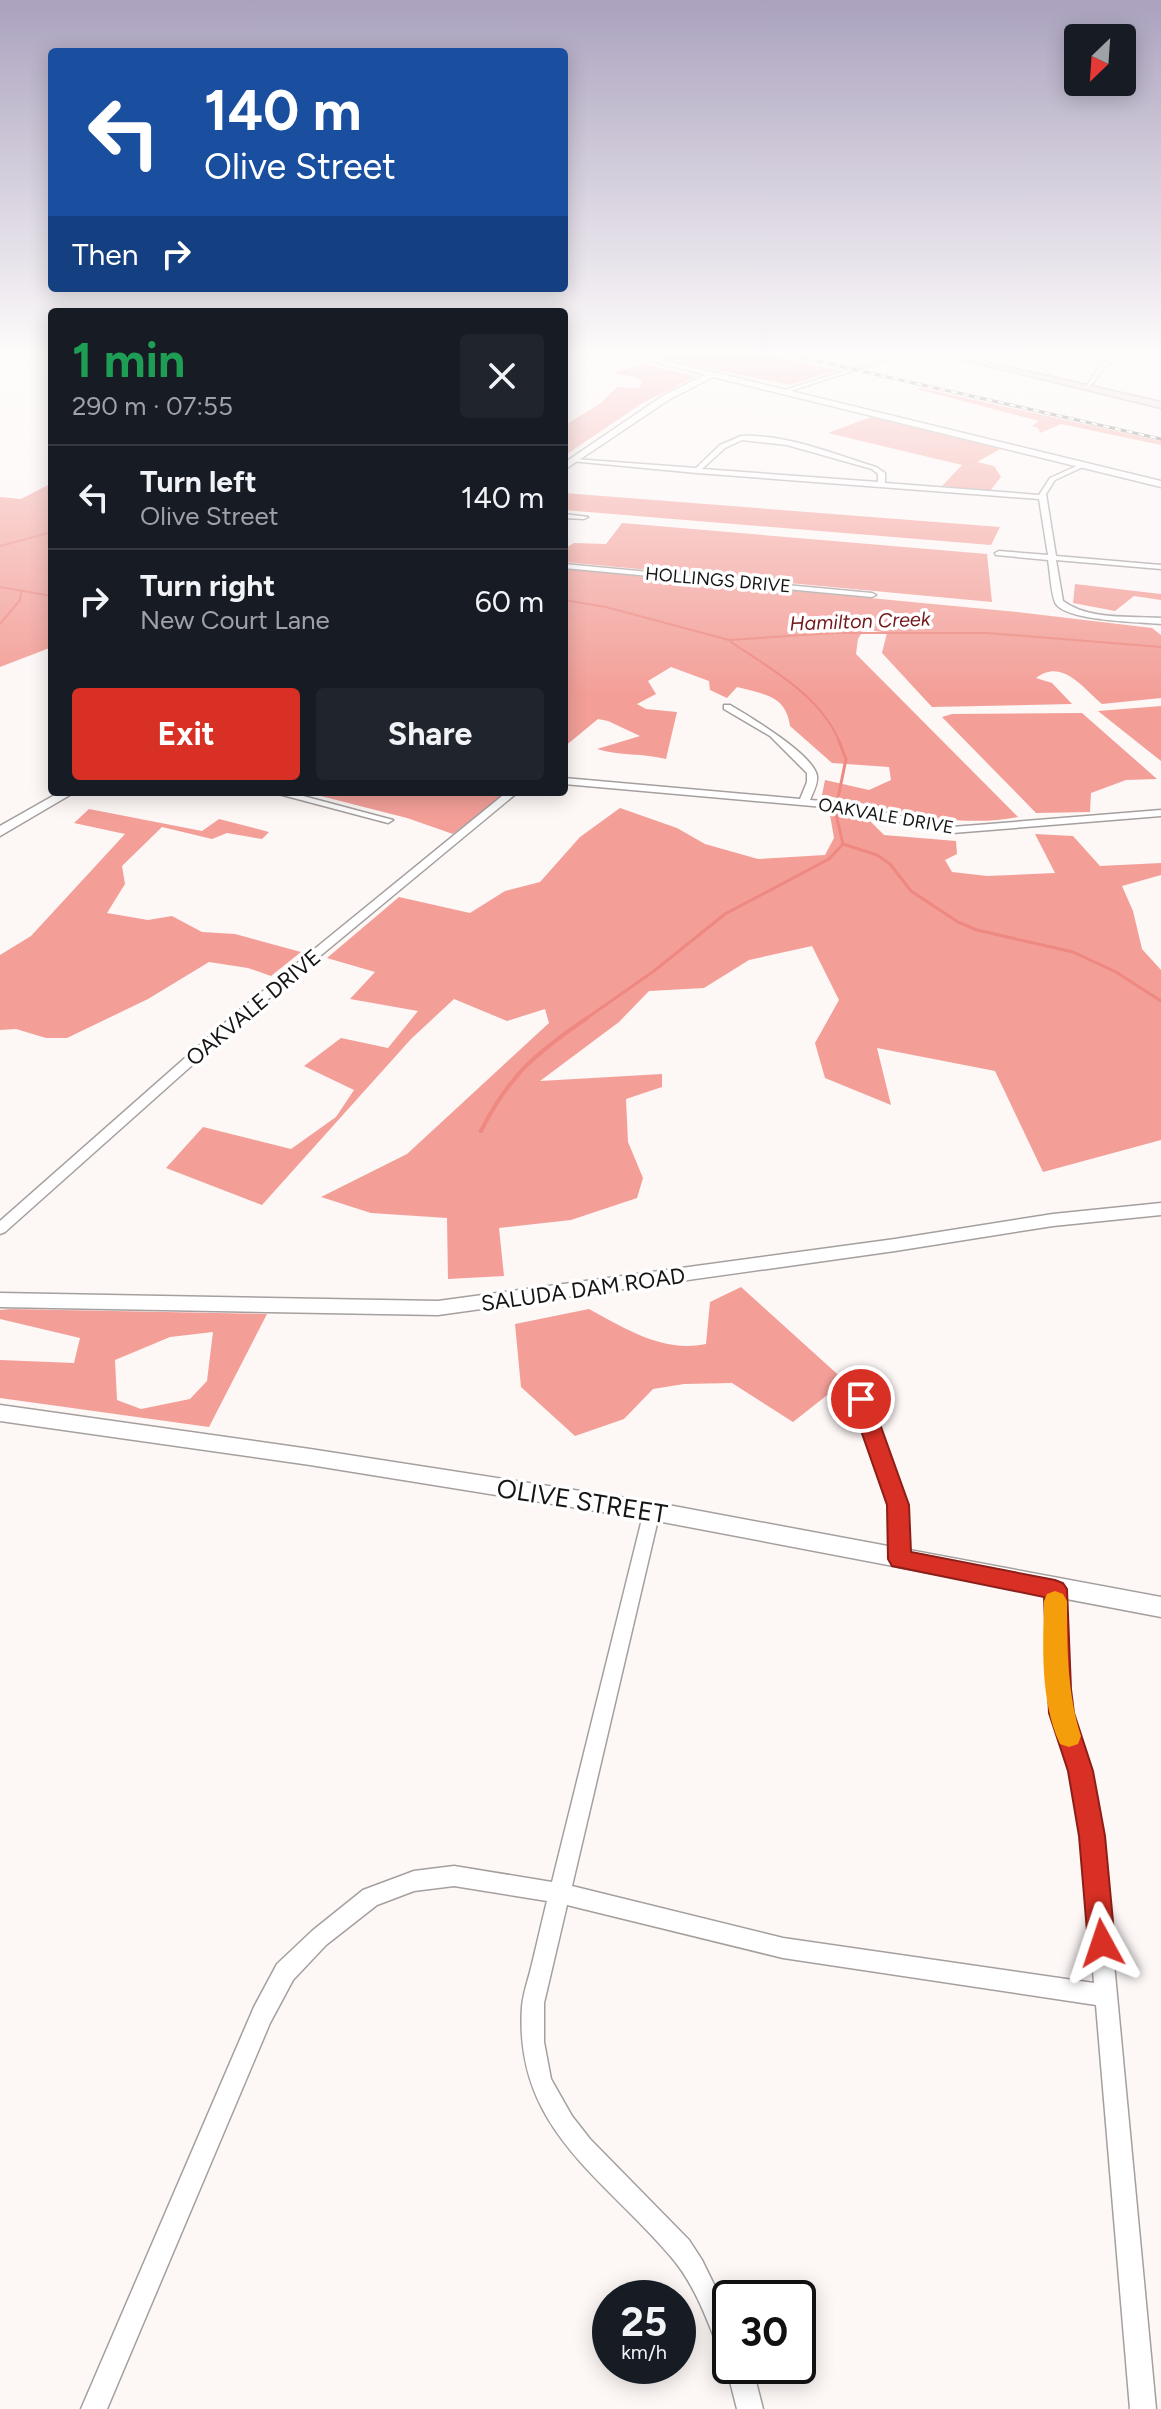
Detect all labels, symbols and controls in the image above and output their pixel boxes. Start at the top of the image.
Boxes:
north arrow [1064,24,1136,96]
map controls [1064,24,1136,96]
text: 140 m [204,77,362,144]
icon: left [72,80,176,184]
text: Olive Street [204,145,396,188]
icon: right [154,232,198,276]
text: Then [72,236,138,273]
text: 1 min [72,331,185,389]
button: close [460,334,544,418]
text: 290 m · 07:55 [72,390,233,422]
text: Turn left [140,463,257,500]
icon: left [72,475,116,519]
text: 140 m [461,479,544,516]
text: Olive Street [140,500,279,532]
street label: HOLLINGS DRIVE [644,563,792,597]
text: Turn right [140,567,275,604]
icon: right [72,579,116,623]
text: 60 m [475,583,544,620]
text: New Court Lane [140,604,330,636]
water label: Hamilton Creek [789,607,932,635]
button: Exit [72,688,300,780]
button: Share [316,688,544,780]
street label: OAKVALE DRIVE [817,793,955,839]
street label: OAKVALE DRIVE [180,943,326,1072]
street label: SALUDA DAM ROAD [479,1262,687,1317]
pin [827,1365,895,1433]
icon: arrive [839,1377,883,1421]
street label: OLIVE STREET [494,1472,670,1530]
position arrow [1060,1901,1144,1985]
speed limit sign: 30 [712,2280,816,2384]
text: 25 [621,2298,667,2346]
text: km/h [621,2340,667,2364]

